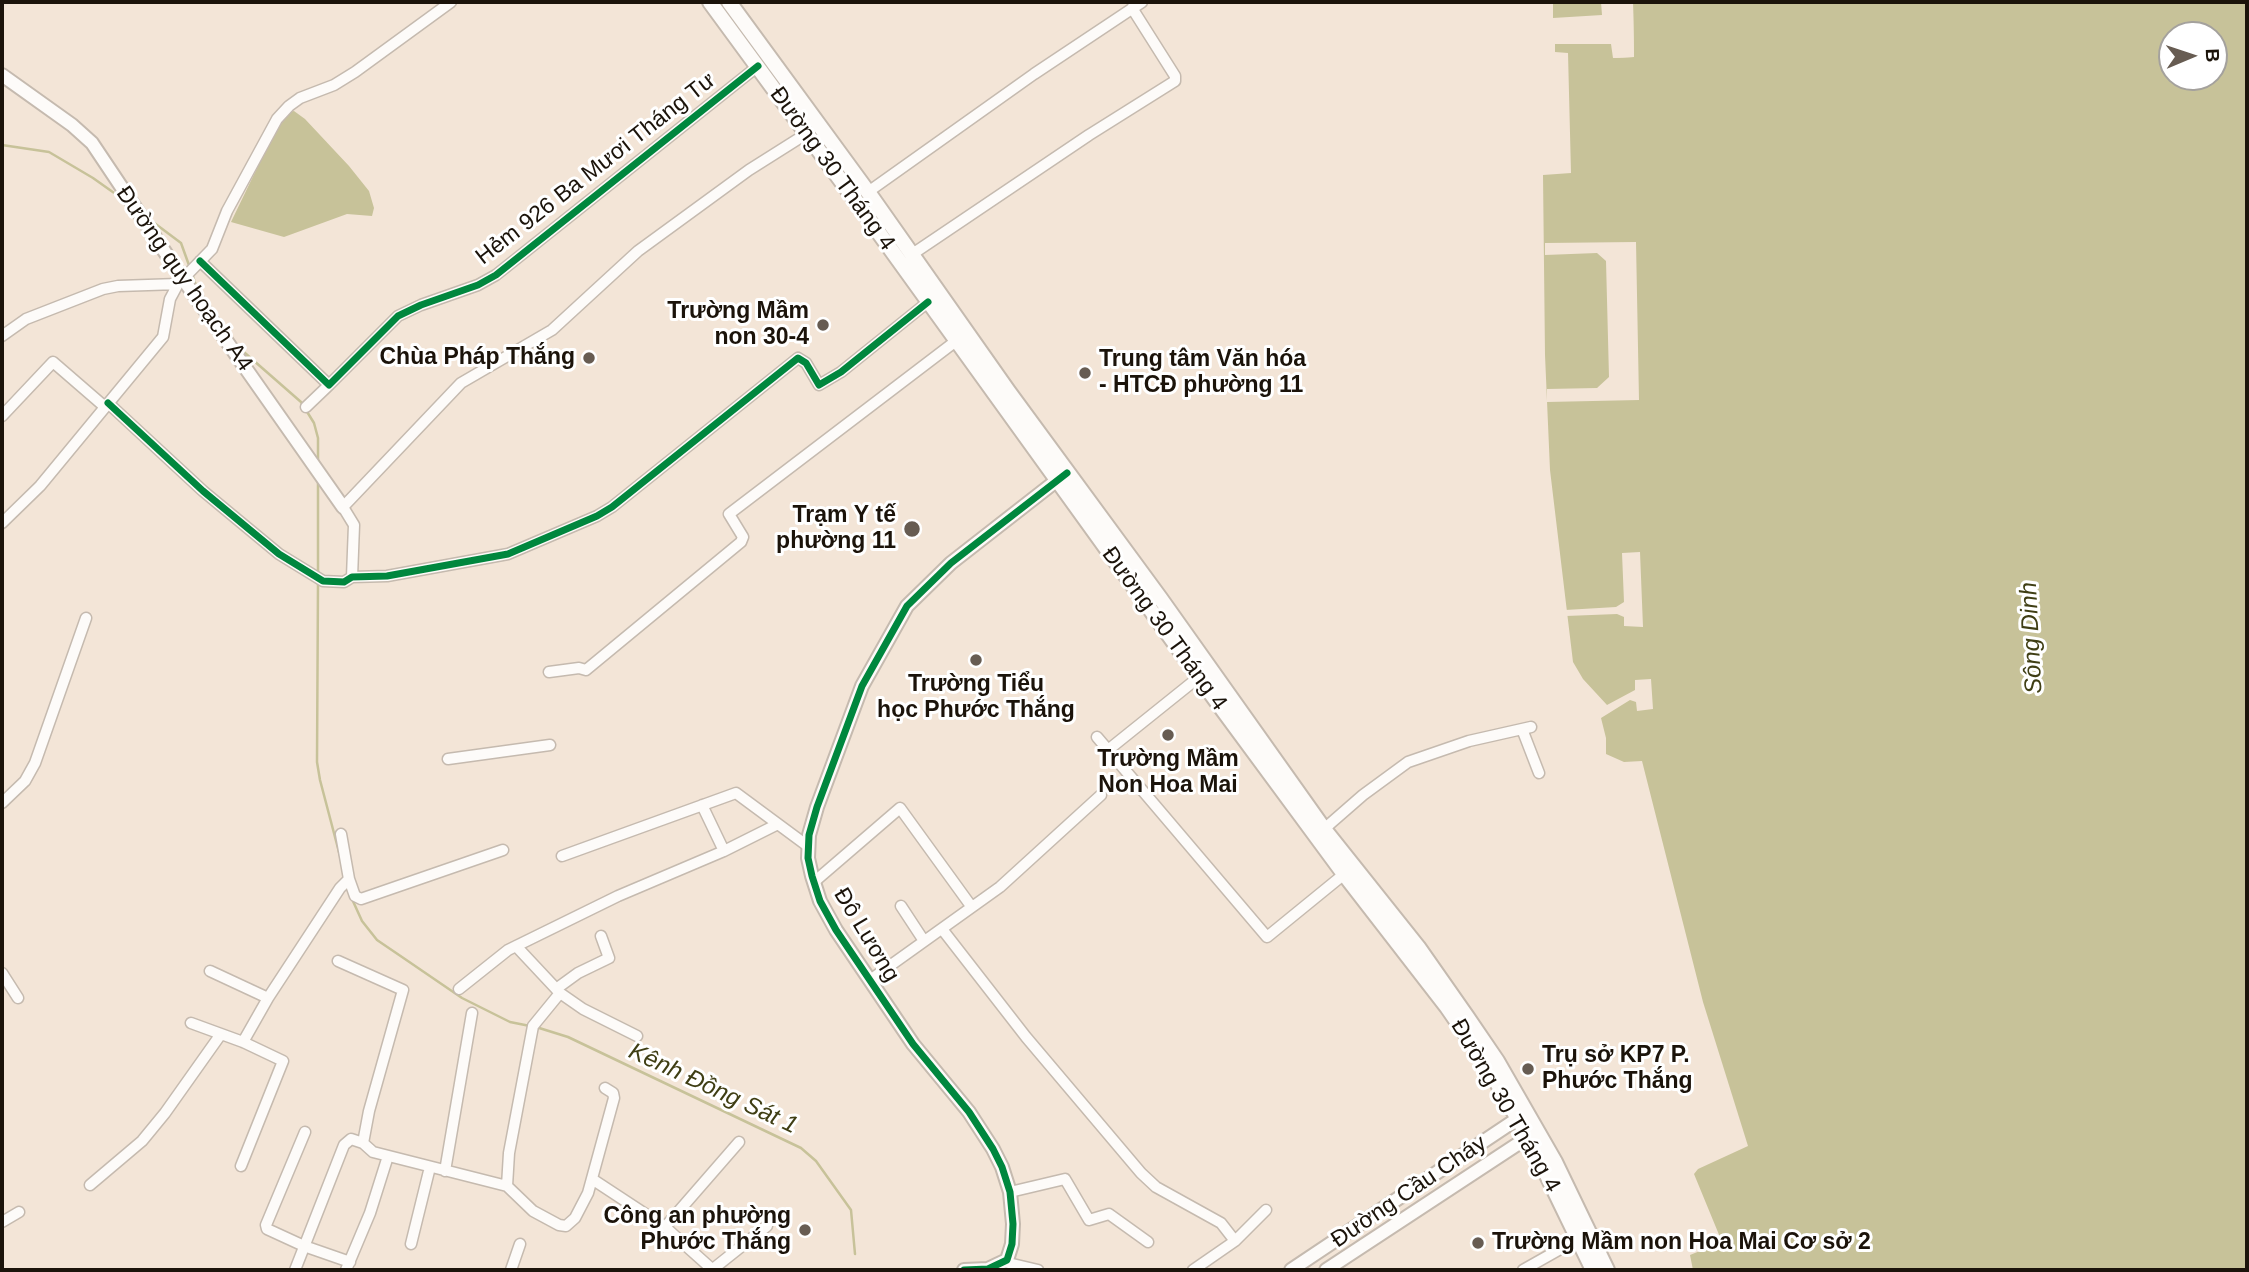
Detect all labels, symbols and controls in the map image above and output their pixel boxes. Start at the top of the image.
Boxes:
north arrow [2158,21,2228,91]
text: B [2202,48,2223,63]
street label: Hẻm 926 Ba Mươi Tháng Tư [471,67,721,271]
street label: Đường 30 Tháng 4 [763,82,901,256]
street label: Đường quy hoạch A4 [110,181,258,377]
place label: Trường Mầm non 30-4 [667,298,809,352]
marker: Trường Mầm non 30-4 [815,317,831,333]
place label: Chùa Pháp Thắng [379,344,575,372]
place label: Trung tâm Văn hóa - HTCĐ phường 11 [1099,346,1306,400]
marker: Chùa Pháp Thắng [581,350,597,366]
marker: Trung tâm Văn hóa - HTCĐ phường 11 [1077,365,1093,381]
place label: Trạm Y tế phường 11 [776,502,896,556]
marker: Trạm Y tế phường 11 [902,519,922,539]
street label: Đường 30 Tháng 4 [1095,542,1233,716]
water label: Sông Dinh [2015,581,2049,695]
marker: Trường Tiểu học Phước Thắng [968,652,984,668]
place label: Trường Tiểu học Phước Thắng [877,671,1075,725]
marker: Trường Mầm Non Hoa Mai [1160,727,1176,743]
place label: Trường Mầm Non Hoa Mai [1097,746,1239,800]
street label: Đô Lương [827,883,905,987]
street label: Đường 30 Tháng 4 [1444,1014,1566,1198]
water label: Kênh Đồng Sát 1 [624,1037,802,1141]
place label: Trụ sở KP7 P. Phước Thắng [1542,1042,1693,1096]
marker: Trụ sở KP7 P. Phước Thắng [1520,1061,1536,1077]
street label: Đường Cầu Cháy [1326,1130,1492,1254]
place label: Công an phường Phước Thắng [603,1203,791,1257]
marker: Công an phường Phước Thắng [797,1222,813,1238]
place label: Trường Mầm non Hoa Mai Cơ sở 2 [1492,1229,1871,1257]
marker: Trường Mầm non Hoa Mai Cơ sở 2 [1470,1235,1486,1251]

